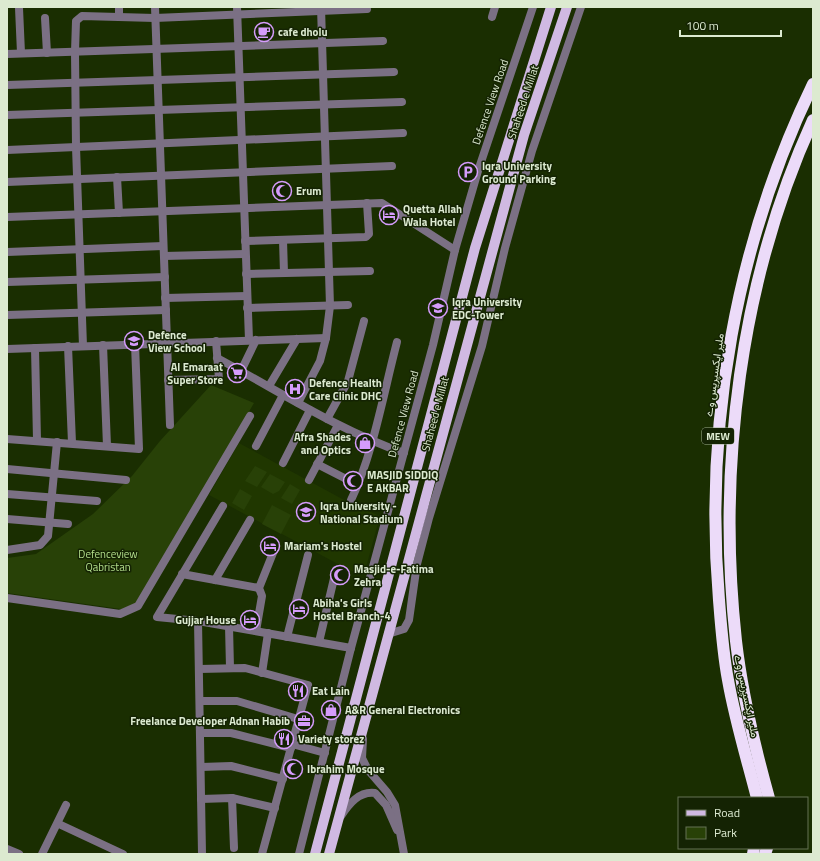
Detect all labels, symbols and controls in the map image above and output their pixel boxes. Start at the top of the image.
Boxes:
scale bar [680,12,781,38]
text: 100 m [686,16,719,35]
cafe icon: cafe dholu [253,21,275,43]
place label: cafe dholu [278,24,327,40]
street label: Defence View Road [468,57,512,147]
street label: Shaheed e Millat [504,63,543,141]
place label: Iqra University Ground Parking [482,158,556,187]
parking icon: Iqra University Ground Parking [457,161,479,183]
mosque icon: Erum [271,180,293,202]
place label: Erum [296,183,322,199]
place label: Quetta Allah Wala Hotel [403,201,462,230]
hotel icon: Quetta Allah Wala Hotel [378,204,400,226]
place label: Iqra University EDC-Tower [452,294,522,323]
school or university icon: Iqra University EDC-Tower [427,297,449,319]
place label: Defence View School [148,327,206,356]
school or university icon: Defence View School [123,330,145,352]
street label: ملیر ایکسپریس وے [700,332,728,418]
place label: Al Emaraat Super Store [167,359,223,388]
supermarket icon: Al Emaraat Super Store [226,362,248,384]
street label: Defence View Road [384,369,422,459]
place label: Defence Health Care Clinic DHC [309,375,382,404]
street label: Shaheed e Millat [417,375,453,453]
hospital icon: Defence Health Care Clinic DHC [284,378,306,400]
road number: MEW [702,428,734,444]
place label: Afra Shades and Optics [294,429,351,458]
shop icon: Afra Shades and Optics [354,432,376,454]
place label: MASJID SIDDIQ E AKBAR [367,467,438,496]
mosque icon: MASJID SIDDIQ E AKBAR [342,470,364,492]
place label: Iqra University - National Stadium [320,498,403,527]
school or university icon: Iqra University - National Stadium [295,501,317,523]
hotel icon: Mariam's Hostel [259,535,281,557]
place label: Mariam's Hostel [284,538,362,554]
park label: Defenceview Qabristan [78,546,138,575]
place label: Masjid-e-Fatima Zehra [354,561,434,590]
mosque icon: Masjid-e-Fatima Zehra [329,564,351,586]
place label: Abiha's Girls Hostel Branch-4 [313,595,391,624]
hotel icon: Abiha's Girls Hostel Branch-4 [288,598,310,620]
hotel icon: Gujjar House [239,609,261,631]
place label: Gujjar House [175,612,236,628]
street label: ملیر ایکسپریس وے [730,653,764,739]
restaurant icon: Eat Lain [287,680,309,702]
place label: Eat Lain [312,683,350,699]
shop icon: A&R General Electronics [320,699,342,721]
place label: A&R General Electronics [345,702,460,718]
office icon: Freelance Developer Adnan Habib [293,710,315,732]
place label: Freelance Developer Adnan Habib [130,713,290,729]
restaurant icon: Variety storez [273,728,295,750]
place label: Variety storez [298,731,364,747]
mosque icon: Ibrahim Mosque [282,758,304,780]
place label: Ibrahim Mosque [307,761,385,777]
legend [678,797,808,849]
text: Road [714,803,740,822]
text: Park [714,823,737,842]

